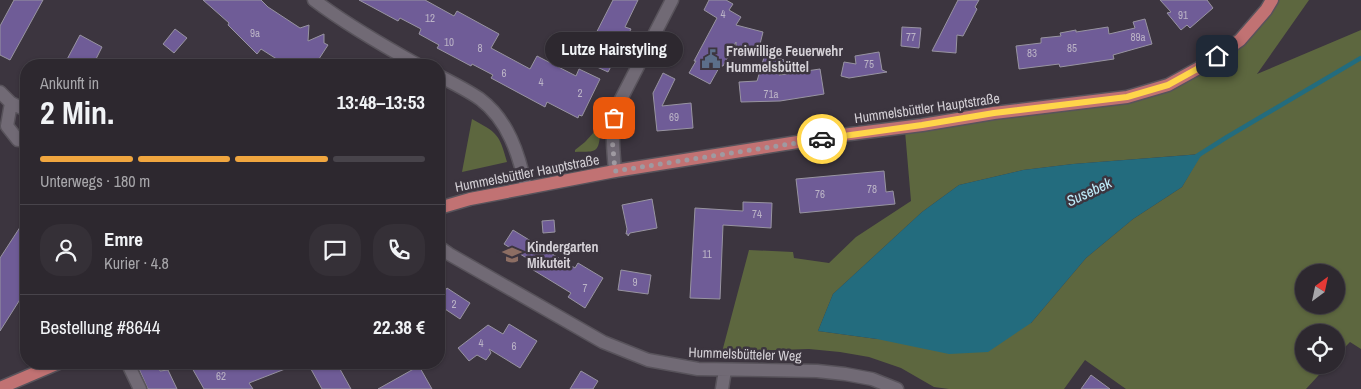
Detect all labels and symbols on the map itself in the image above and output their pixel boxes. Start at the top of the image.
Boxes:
house number: 4 [720,7,726,21]
house number: 91 [1178,8,1188,22]
house number: 12 [425,11,435,25]
house number: 9a [250,26,260,40]
house number: 77 [906,30,916,44]
house number: 89a [1130,30,1146,44]
callout: Lutze Hairstyling [545,33,683,68]
house number: 10 [444,35,454,49]
pin [1196,35,1238,77]
house number: 8 [477,41,483,55]
house number: 85 [1067,41,1077,55]
place label: Freiwillige Feuerwehr Hummelsbüttel [726,42,843,76]
house number: 83 [1027,46,1037,60]
public building icon: Freiwillige Feuerwehr Hummelsbüttel [700,48,722,70]
house number: 75 [864,57,874,71]
house number: 6 [501,66,507,80]
house number: 4 [538,75,544,89]
house number: 2 [577,86,583,100]
house number: 71a [763,87,779,101]
street label: Hummelsbüttler Hauptstraße [853,89,1001,127]
pin [593,97,635,139]
house number: 69 [669,110,679,124]
courier [797,114,847,164]
street label: Hummelsbüttler Hauptstraße [453,150,601,196]
water label: Susebek [1063,172,1116,211]
house number: 78 [867,182,877,196]
house number: 76 [815,187,825,201]
house number: 74 [752,207,762,221]
place label: Kindergarten Mikuteit [527,238,598,272]
school or university icon: Kindergarten Mikuteit [501,244,523,266]
house number: 11 [702,247,712,261]
north arrow [1295,264,1345,314]
house number: 9 [632,275,638,289]
house number: 7 [582,281,588,295]
house number: 2 [451,297,457,311]
house number: 4 [478,336,484,350]
house number: 6 [511,339,517,353]
street label: Hummelsbütteler Weg [688,343,803,365]
house number: 62 [216,369,226,383]

